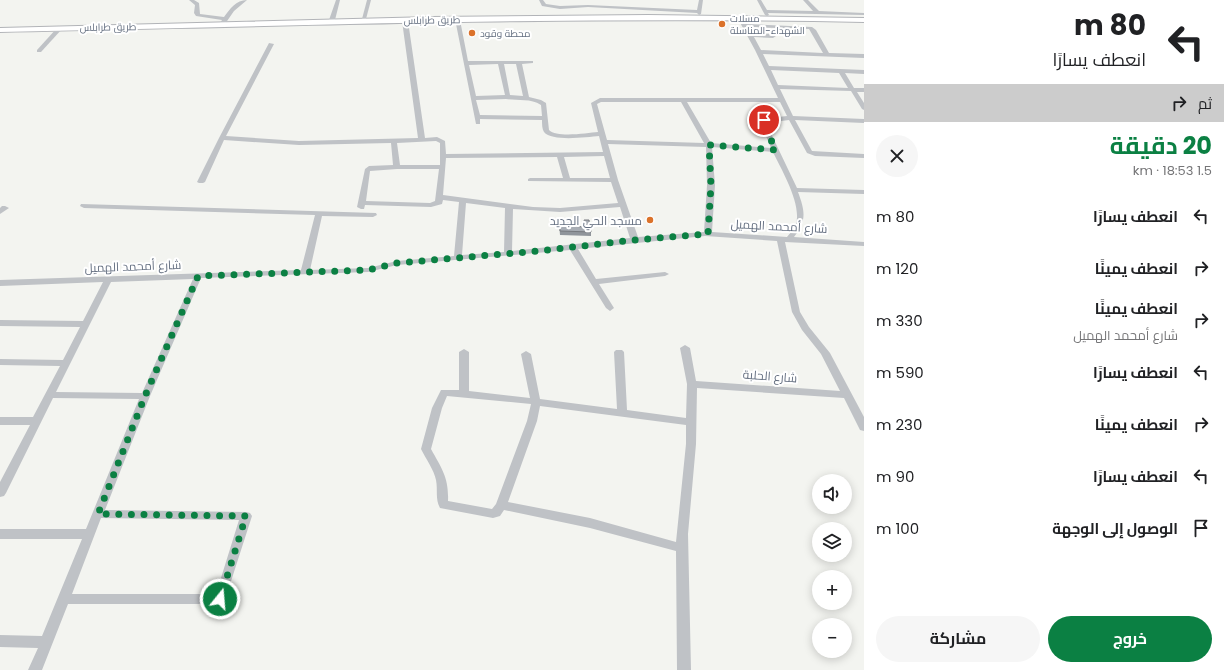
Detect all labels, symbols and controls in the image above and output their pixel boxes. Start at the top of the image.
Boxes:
text: 80 m [1074,6,1146,45]
place label: مسلات الشهداء-المناسلة [730,11,805,38]
street label: طريق طرابلس [403,12,461,28]
icon: left [1160,16,1212,68]
street label: طريق طرابلس [79,19,137,35]
marker: مسلات الشهداء-المناسلة [717,19,727,29]
place label: محطة وقود [480,26,531,41]
marker: محطة وقود [467,28,477,38]
text: انعطف يسارًا [1052,47,1146,72]
icon: right [1168,92,1190,114]
text: ثم [1198,93,1212,114]
pin [747,103,781,137]
icon: arrive [753,109,775,131]
text: 20 دقيقة [1110,129,1212,162]
button: close [876,135,918,177]
text: 1.5 km · 18:53 [1133,161,1212,180]
icon: left [1190,205,1212,227]
text: 80 m [876,206,914,227]
text: انعطف يسارًا [1093,206,1178,227]
place label: مسجد الحي الجديد [550,212,642,231]
marker: مسجد الحي الجديد [645,215,655,225]
street label: شارع أمحمد الهميل [730,215,828,237]
street label: شارع أمحمد الهميل [84,256,182,276]
icon: right [1190,257,1212,279]
text: 120 m [876,258,918,279]
text: انعطف يمينًا [1095,258,1178,279]
text: انعطف يمينًا [1095,298,1178,319]
icon: right [1190,309,1212,331]
text: 330 m [876,310,923,331]
text: شارع أمحمد الهميل [1073,326,1178,345]
icon: left [1190,361,1212,383]
text: 590 m [876,362,924,383]
text: انعطف يسارًا [1093,362,1178,383]
street label: شارع الحلبة [742,366,798,386]
icon: right [1190,413,1212,435]
text: 230 m [876,414,922,435]
text: انعطف يمينًا [1095,414,1178,435]
icon: left [1190,465,1212,487]
text: 90 m [876,466,914,487]
text: انعطف يسارًا [1093,466,1178,487]
map controls [812,474,852,658]
button: sound [812,474,852,514]
icon: arrive [1190,517,1212,539]
text: 100 m [876,518,919,539]
text: الوصول إلى الوجهة [1052,518,1178,539]
button: layers [812,522,852,562]
button: + [812,570,852,610]
position arrow [199,578,241,620]
button: مشاركة [876,616,1040,662]
button: خروج [1048,616,1212,662]
button: − [812,618,852,658]

